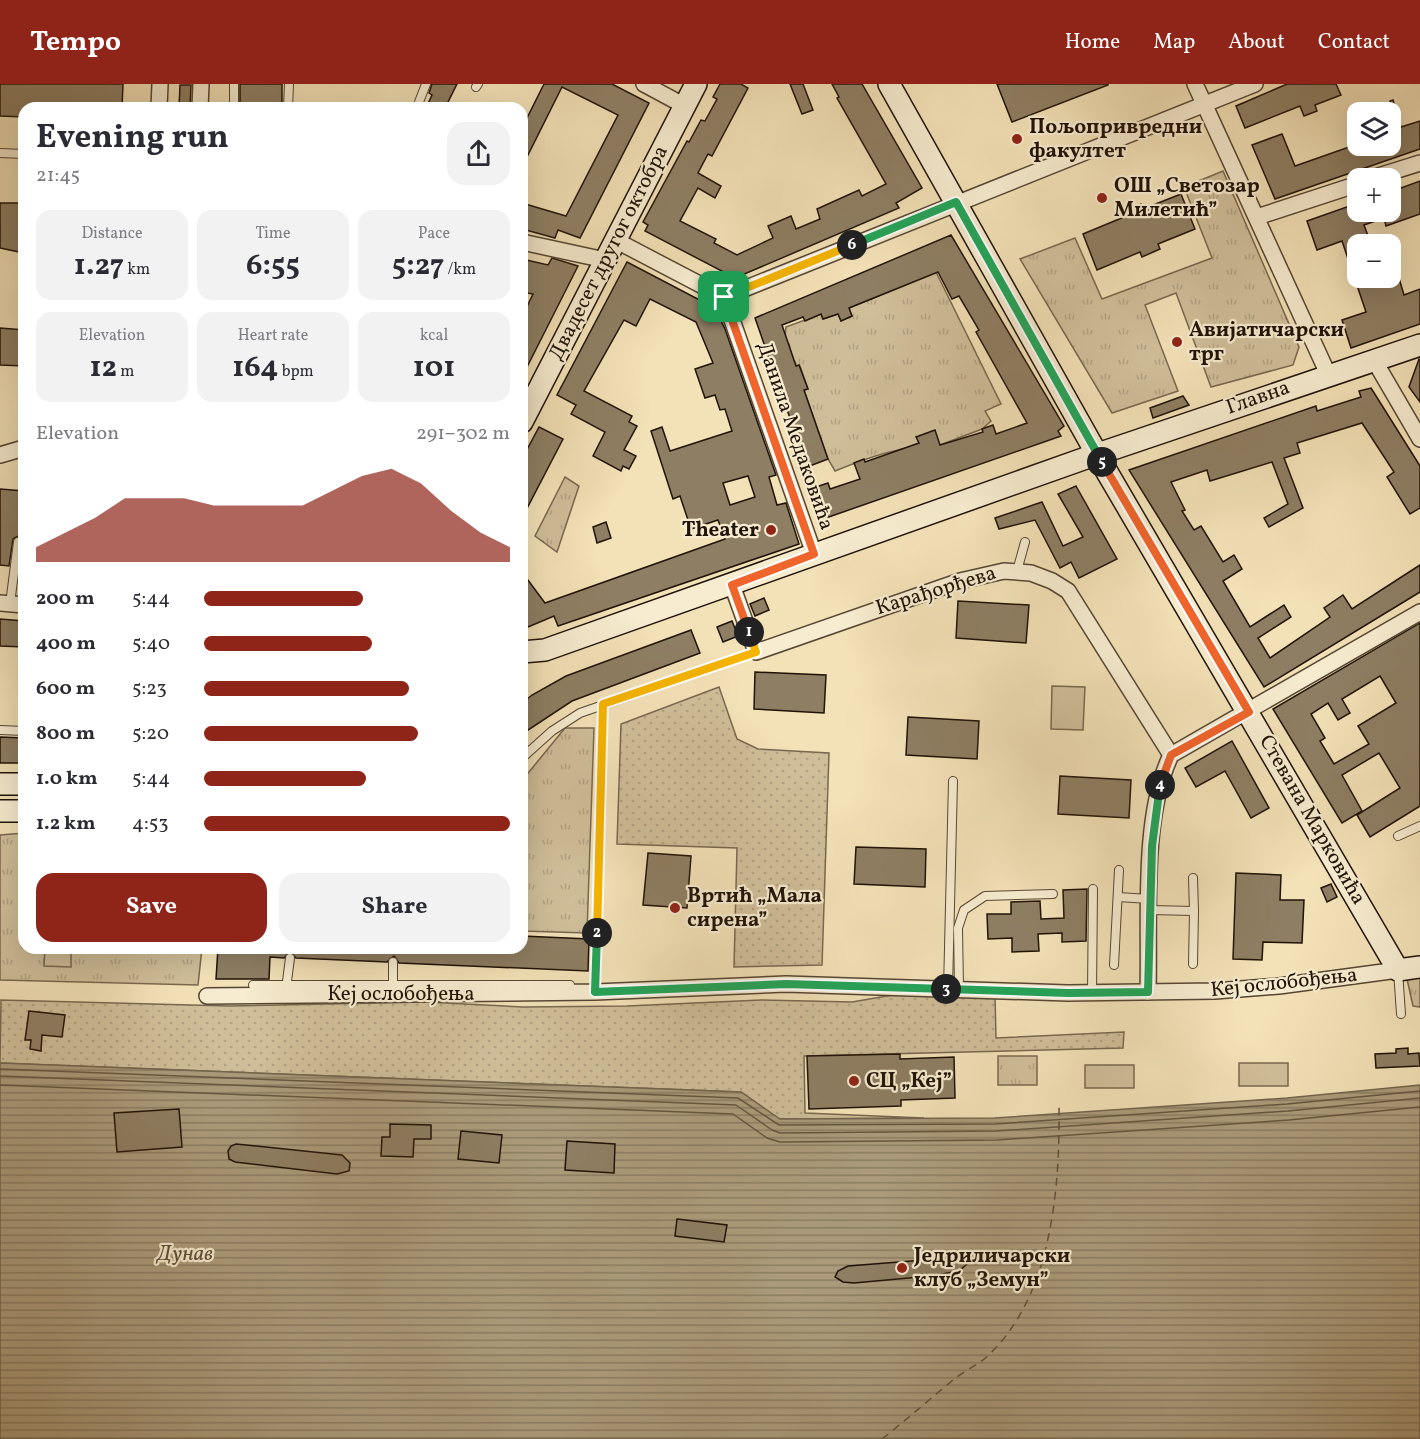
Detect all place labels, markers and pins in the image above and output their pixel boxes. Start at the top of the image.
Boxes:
place label: Пољопривредни факултет [1029,113,1202,166]
marker: Пољопривредни факултет [1010,132,1024,146]
place label: ОШ „Светозар Милетић” [1114,172,1260,225]
marker: ОШ „Светозар Милетић” [1095,191,1109,205]
pin: 6 [837,230,867,260]
pin [698,271,749,322]
place label: Авијатичарски трг [1189,316,1344,369]
marker: Авијатичарски трг [1170,335,1184,349]
pin: 5 [1087,447,1117,477]
place label: Theater [682,516,759,545]
marker: Theater [764,523,778,537]
pin: 1 [734,617,764,647]
pin: 4 [1145,770,1175,800]
place label: Вртић „Мала сирена” [687,882,822,935]
marker: Вртић „Мала сирена” [668,901,682,915]
pin: 2 [582,918,612,948]
pin: 3 [931,974,961,1004]
place label: СЦ „Кеј” [866,1067,952,1096]
marker: СЦ „Кеј” [847,1074,861,1088]
place label: Једриличарски клуб „Земун” [913,1242,1070,1295]
marker: Једриличарски клуб „Земун” [895,1261,909,1275]

